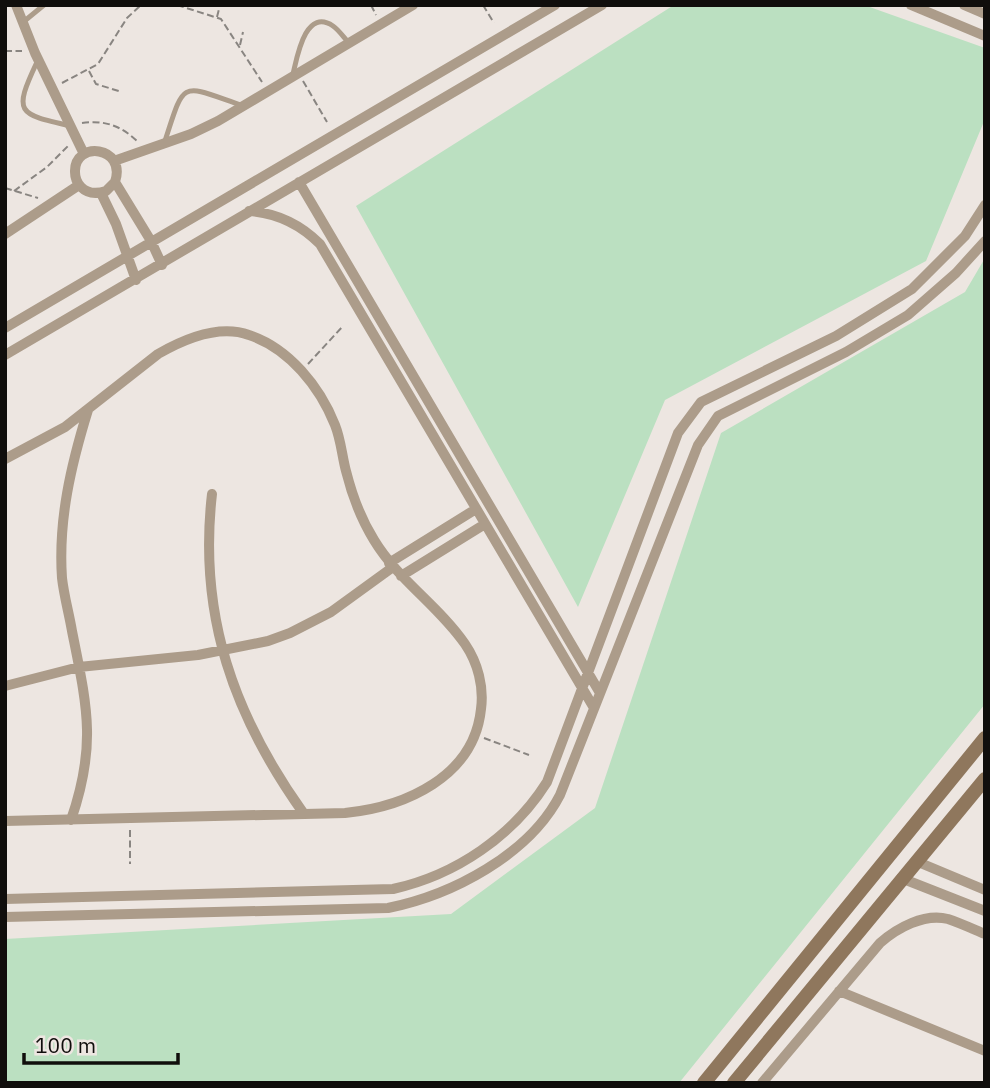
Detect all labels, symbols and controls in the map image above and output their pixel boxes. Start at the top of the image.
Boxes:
scale bar [24,1021,178,1066]
text: 100 m [35,1031,96,1059]

